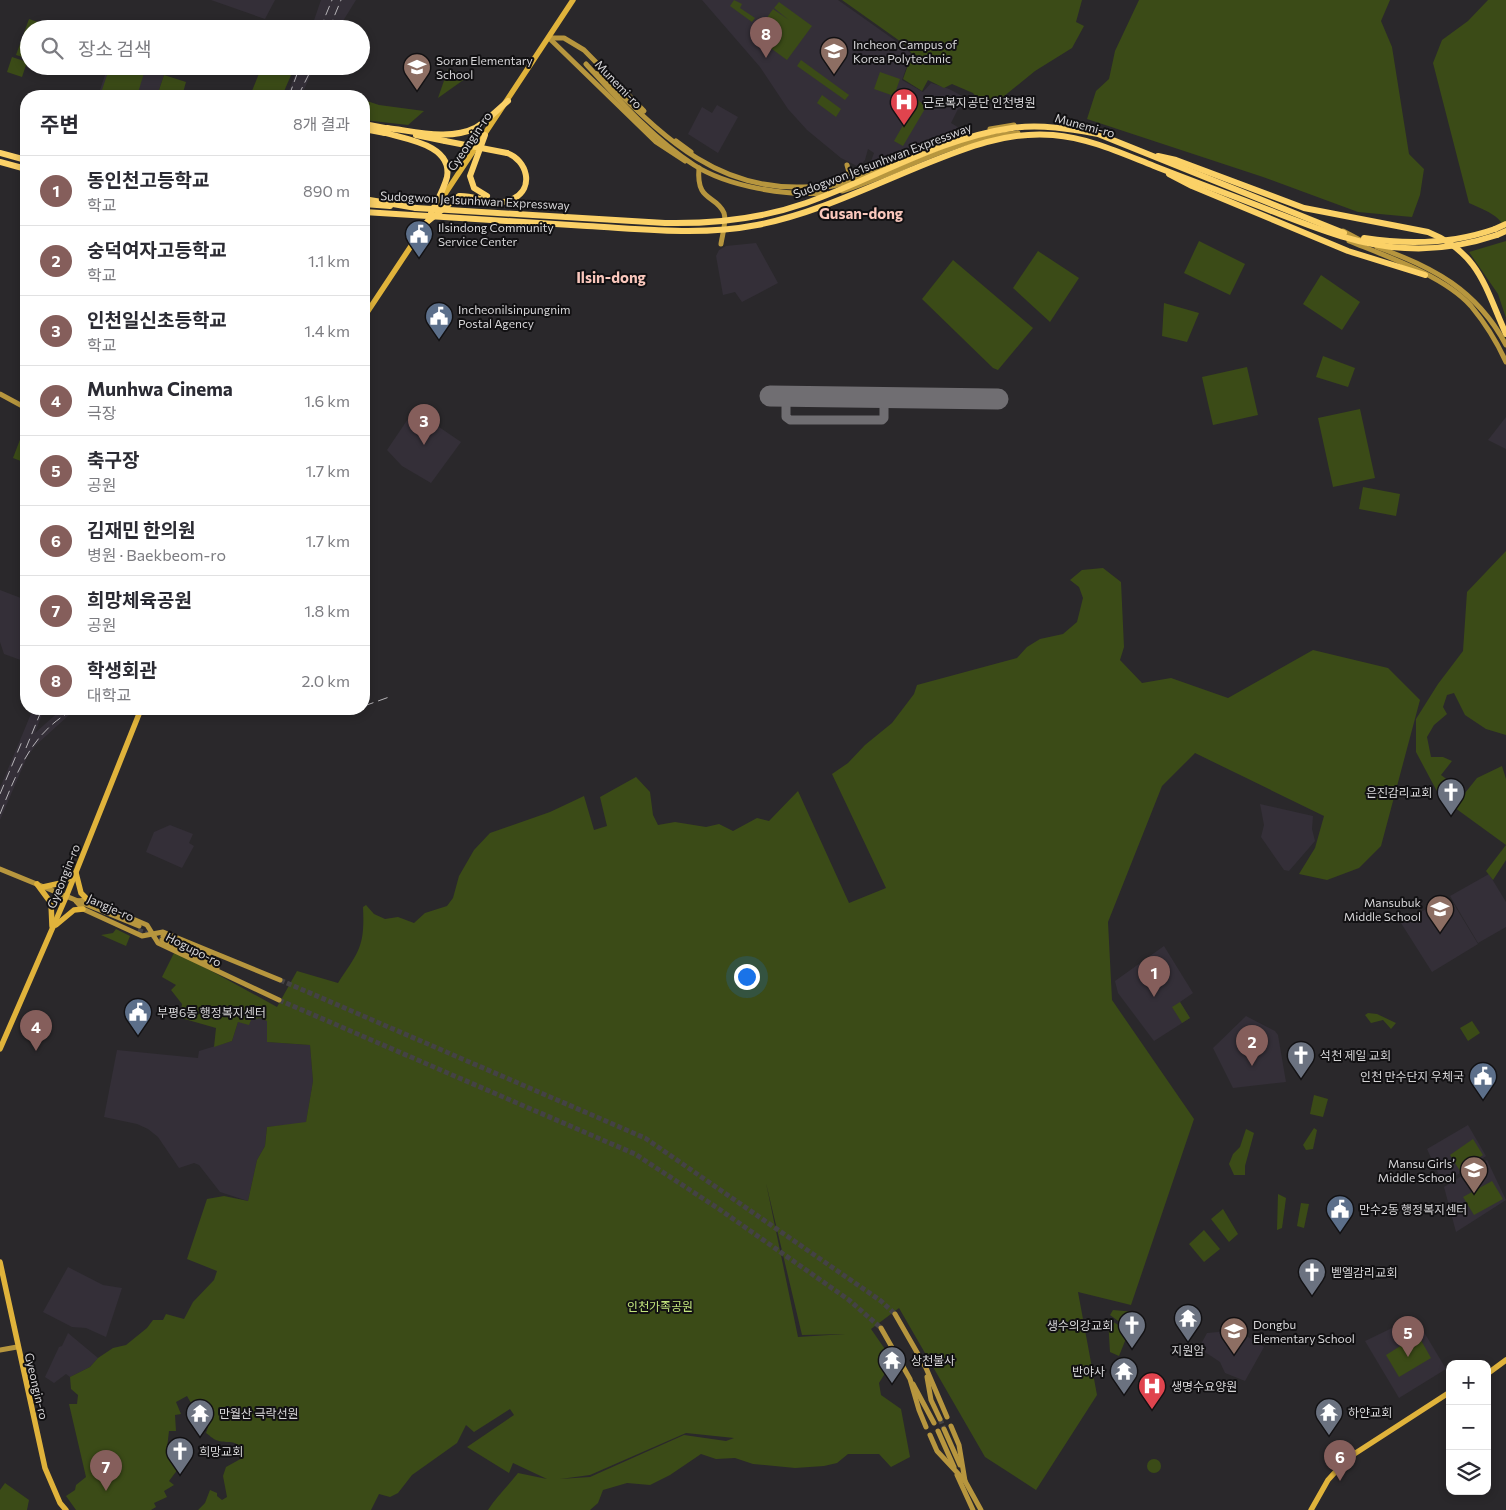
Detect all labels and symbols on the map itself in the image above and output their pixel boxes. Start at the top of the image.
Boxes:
pin: 8 [750,17,782,58]
school or university icon: Incheon Campus of Korea Polytechnic [819,36,849,75]
place label: Incheon Campus of Korea Polytechnic [853,37,957,65]
school or university icon: Soran Elementary School [402,52,432,91]
place label: Soran Elementary School [436,53,533,81]
street label: Munemi-ro [593,57,645,111]
hospital icon: 근로복지공단 인천병원 [889,87,919,126]
place label: 근로복지공단 인천병원 [923,95,1036,109]
street label: Gyeongin-ro [444,109,494,173]
street label: Munemi-ro [1053,110,1117,140]
street label: Sudogwon Je1sunhwan Expressway [791,119,974,201]
street label: Sudogwon Je1sunhwan Expressway [380,188,570,213]
district label: Gusan-dong [819,204,903,222]
public building icon: Ilsindong Community Service Center [404,219,434,258]
place label: Ilsindong Community Service Center [438,220,554,248]
district label: Ilsin-dong [576,268,646,286]
public building icon: Incheonilsinpungnim Postal Agency [424,301,454,340]
place label: Incheonilsinpungnim Postal Agency [458,302,571,330]
pin: 3 [408,404,440,445]
church icon: 은진감리교회 [1436,777,1466,816]
place label: 은진감리교회 [1366,785,1432,799]
street label: Gyeongin-ro [44,842,82,910]
street label: Jangje-ro [85,891,136,924]
school or university icon: Mansubuk Middle School [1425,894,1455,933]
place label: Mansubuk Middle School [1344,895,1421,923]
street label: Hogupo-ro [164,929,224,969]
pin: 1 [1138,956,1170,997]
your location [734,964,760,990]
public building icon: 부평6동 행정복지센터 [123,997,153,1036]
place label: 부평6동 행정복지센터 [157,1005,266,1019]
pin: 4 [20,1010,52,1051]
pin: 2 [1236,1025,1268,1066]
church icon: 석천 제일 교회 [1286,1040,1316,1079]
place label: 석천 제일 교회 [1320,1048,1391,1062]
public building icon: 인천 만수단지 우체국 [1468,1061,1498,1100]
place label: 인천 만수단지 우체국 [1360,1069,1464,1083]
school or university icon: Mansu Girls’ Middle School [1459,1155,1489,1194]
place label: Mansu Girls’ Middle School [1378,1156,1455,1184]
public building icon: 만수2동 행정복지센터 [1325,1194,1355,1233]
place label: 만수2동 행정복지센터 [1359,1202,1467,1216]
church icon: 벧엘감리교회 [1297,1257,1327,1296]
place label: 벧엘감리교회 [1331,1265,1397,1279]
park label: 인천가족공원 [627,1299,693,1313]
temple icon: 지원암 [1173,1303,1203,1342]
church icon: 생수의강교회 [1117,1310,1147,1349]
school or university icon: Dongbu Elementary School [1219,1316,1249,1355]
pin: 5 [1392,1316,1424,1357]
place label: Dongbu Elementary School [1253,1317,1355,1345]
place label: 생수의강교회 [1047,1318,1113,1332]
place label: 지원암 [1171,1343,1205,1357]
temple icon: 상천불사 [877,1345,907,1384]
street label: Gyeongin-ro [23,1351,51,1421]
place label: 상천불사 [911,1353,955,1367]
temple icon: 반야사 [1109,1356,1139,1395]
place label: 반야사 [1072,1364,1105,1378]
hospital icon: 생명수요양원 [1137,1371,1167,1410]
place label: 생명수요양원 [1171,1379,1237,1393]
temple icon: 하얀교회 [1314,1397,1344,1436]
temple icon: 만월산 극락선원 [185,1398,215,1437]
place label: 하얀교회 [1348,1405,1392,1419]
place label: 만월산 극락선원 [219,1406,299,1420]
church icon: 희망교회 [165,1436,195,1475]
pin: 6 [1324,1440,1356,1481]
place label: 희망교회 [199,1444,243,1458]
pin: 7 [90,1450,122,1491]

